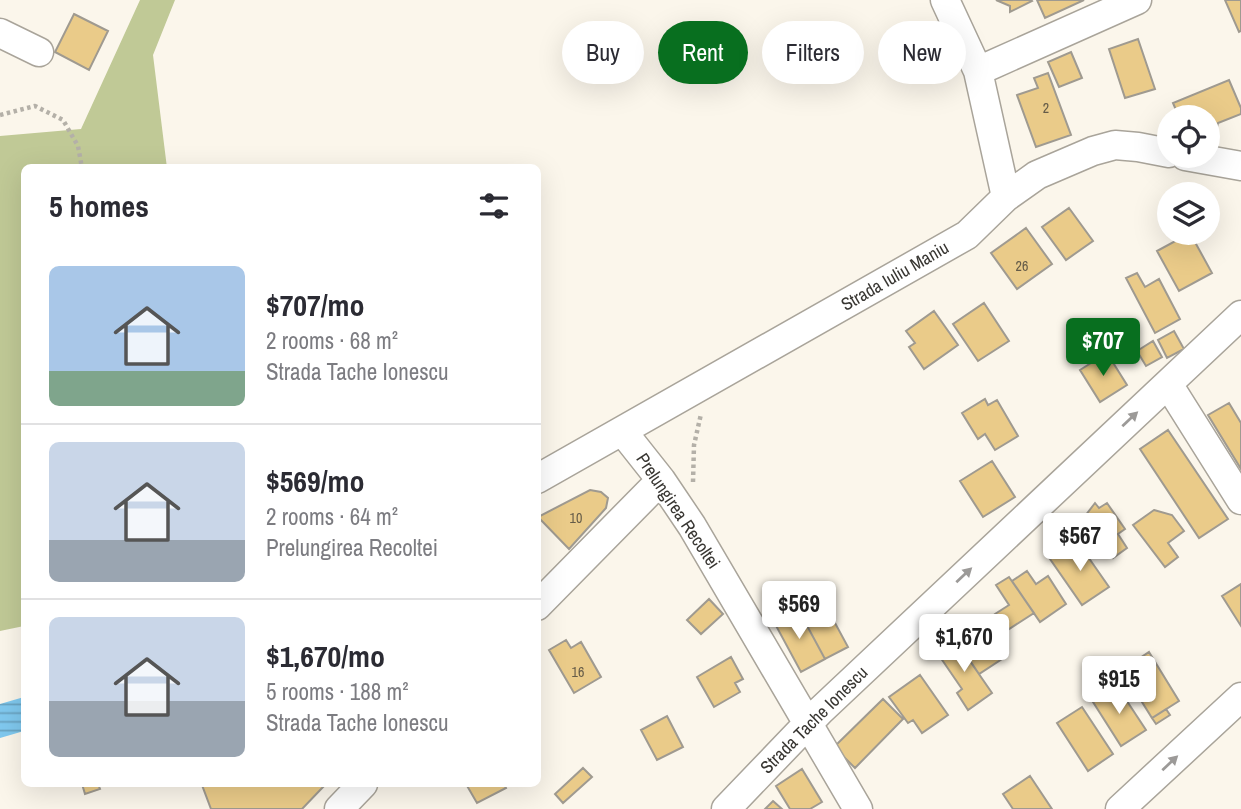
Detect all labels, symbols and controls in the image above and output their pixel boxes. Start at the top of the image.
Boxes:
chip: Buy [562,21,644,84]
chip: Rent [658,21,748,84]
chip: Filters [762,21,864,84]
chip: New [878,21,966,84]
house number: 2 [1043,99,1049,117]
map controls [1157,105,1220,245]
button: locate [1157,105,1220,168]
button: layers [1157,182,1220,245]
text: 5 homes [49,186,149,226]
icon: filters [475,187,513,225]
street label: Strada Iuliu Maniu [836,235,953,317]
house number: 26 [1016,257,1028,275]
text: $707/mo [266,285,364,325]
icon: home [105,294,189,378]
pin: $707 [1062,318,1144,378]
text: 2 rooms · 68 m² [266,325,398,356]
text: $707 [1082,325,1124,356]
text: Strada Tache Ionescu [266,356,448,387]
one-way arrow [1121,412,1138,428]
street label: Prelungirea Recoltei [630,448,726,573]
text: $569/mo [266,461,364,501]
icon: home [105,470,189,554]
text: 2 rooms · 64 m² [266,501,398,532]
house number: 10 [570,509,582,527]
pin: $567 [1039,514,1121,573]
text: $567 [1059,520,1101,551]
text: Prelungirea Recoltei [266,532,438,563]
one-way arrow [955,568,972,584]
pin: $569 [758,582,840,641]
text: $569 [778,588,820,619]
pin: $1,670 [907,614,1021,674]
text: $1,670 [935,621,993,652]
text: $1,670/mo [266,636,385,676]
icon: home [105,645,189,729]
pin: $915 [1078,656,1160,716]
street label: Strada Tache Ionescu [754,660,873,779]
house number: 16 [572,663,584,681]
text: $915 [1098,663,1140,694]
text: 5 rooms · 188 m² [266,676,409,707]
text: Strada Tache Ionescu [266,707,448,738]
one-way arrow [1161,755,1178,771]

